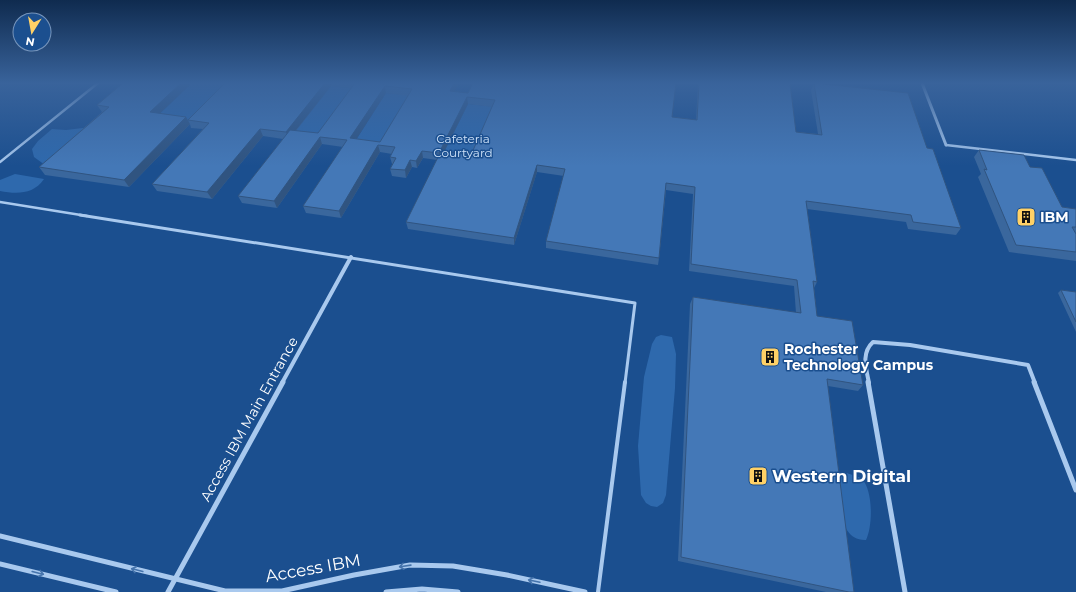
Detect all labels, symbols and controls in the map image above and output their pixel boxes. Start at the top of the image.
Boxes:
north arrow [12,12,52,52]
text: N [24,34,36,50]
park label: Cafeteria Courtyard [433,131,493,160]
building icon: IBM [1015,206,1037,228]
place label: IBM [1040,208,1069,226]
street label: Access IBM Main Entrance [196,334,302,504]
place label: Rochester Technology Campus [784,340,934,374]
building icon: Rochester Technology Campus [759,346,781,368]
building icon: Western Digital [747,465,769,487]
place label: Western Digital [772,466,911,486]
street label: Access IBM [264,550,362,586]
one-way arrow [399,562,412,570]
one-way arrow [131,566,144,573]
one-way arrow [31,569,44,577]
one-way arrow [528,576,541,584]

